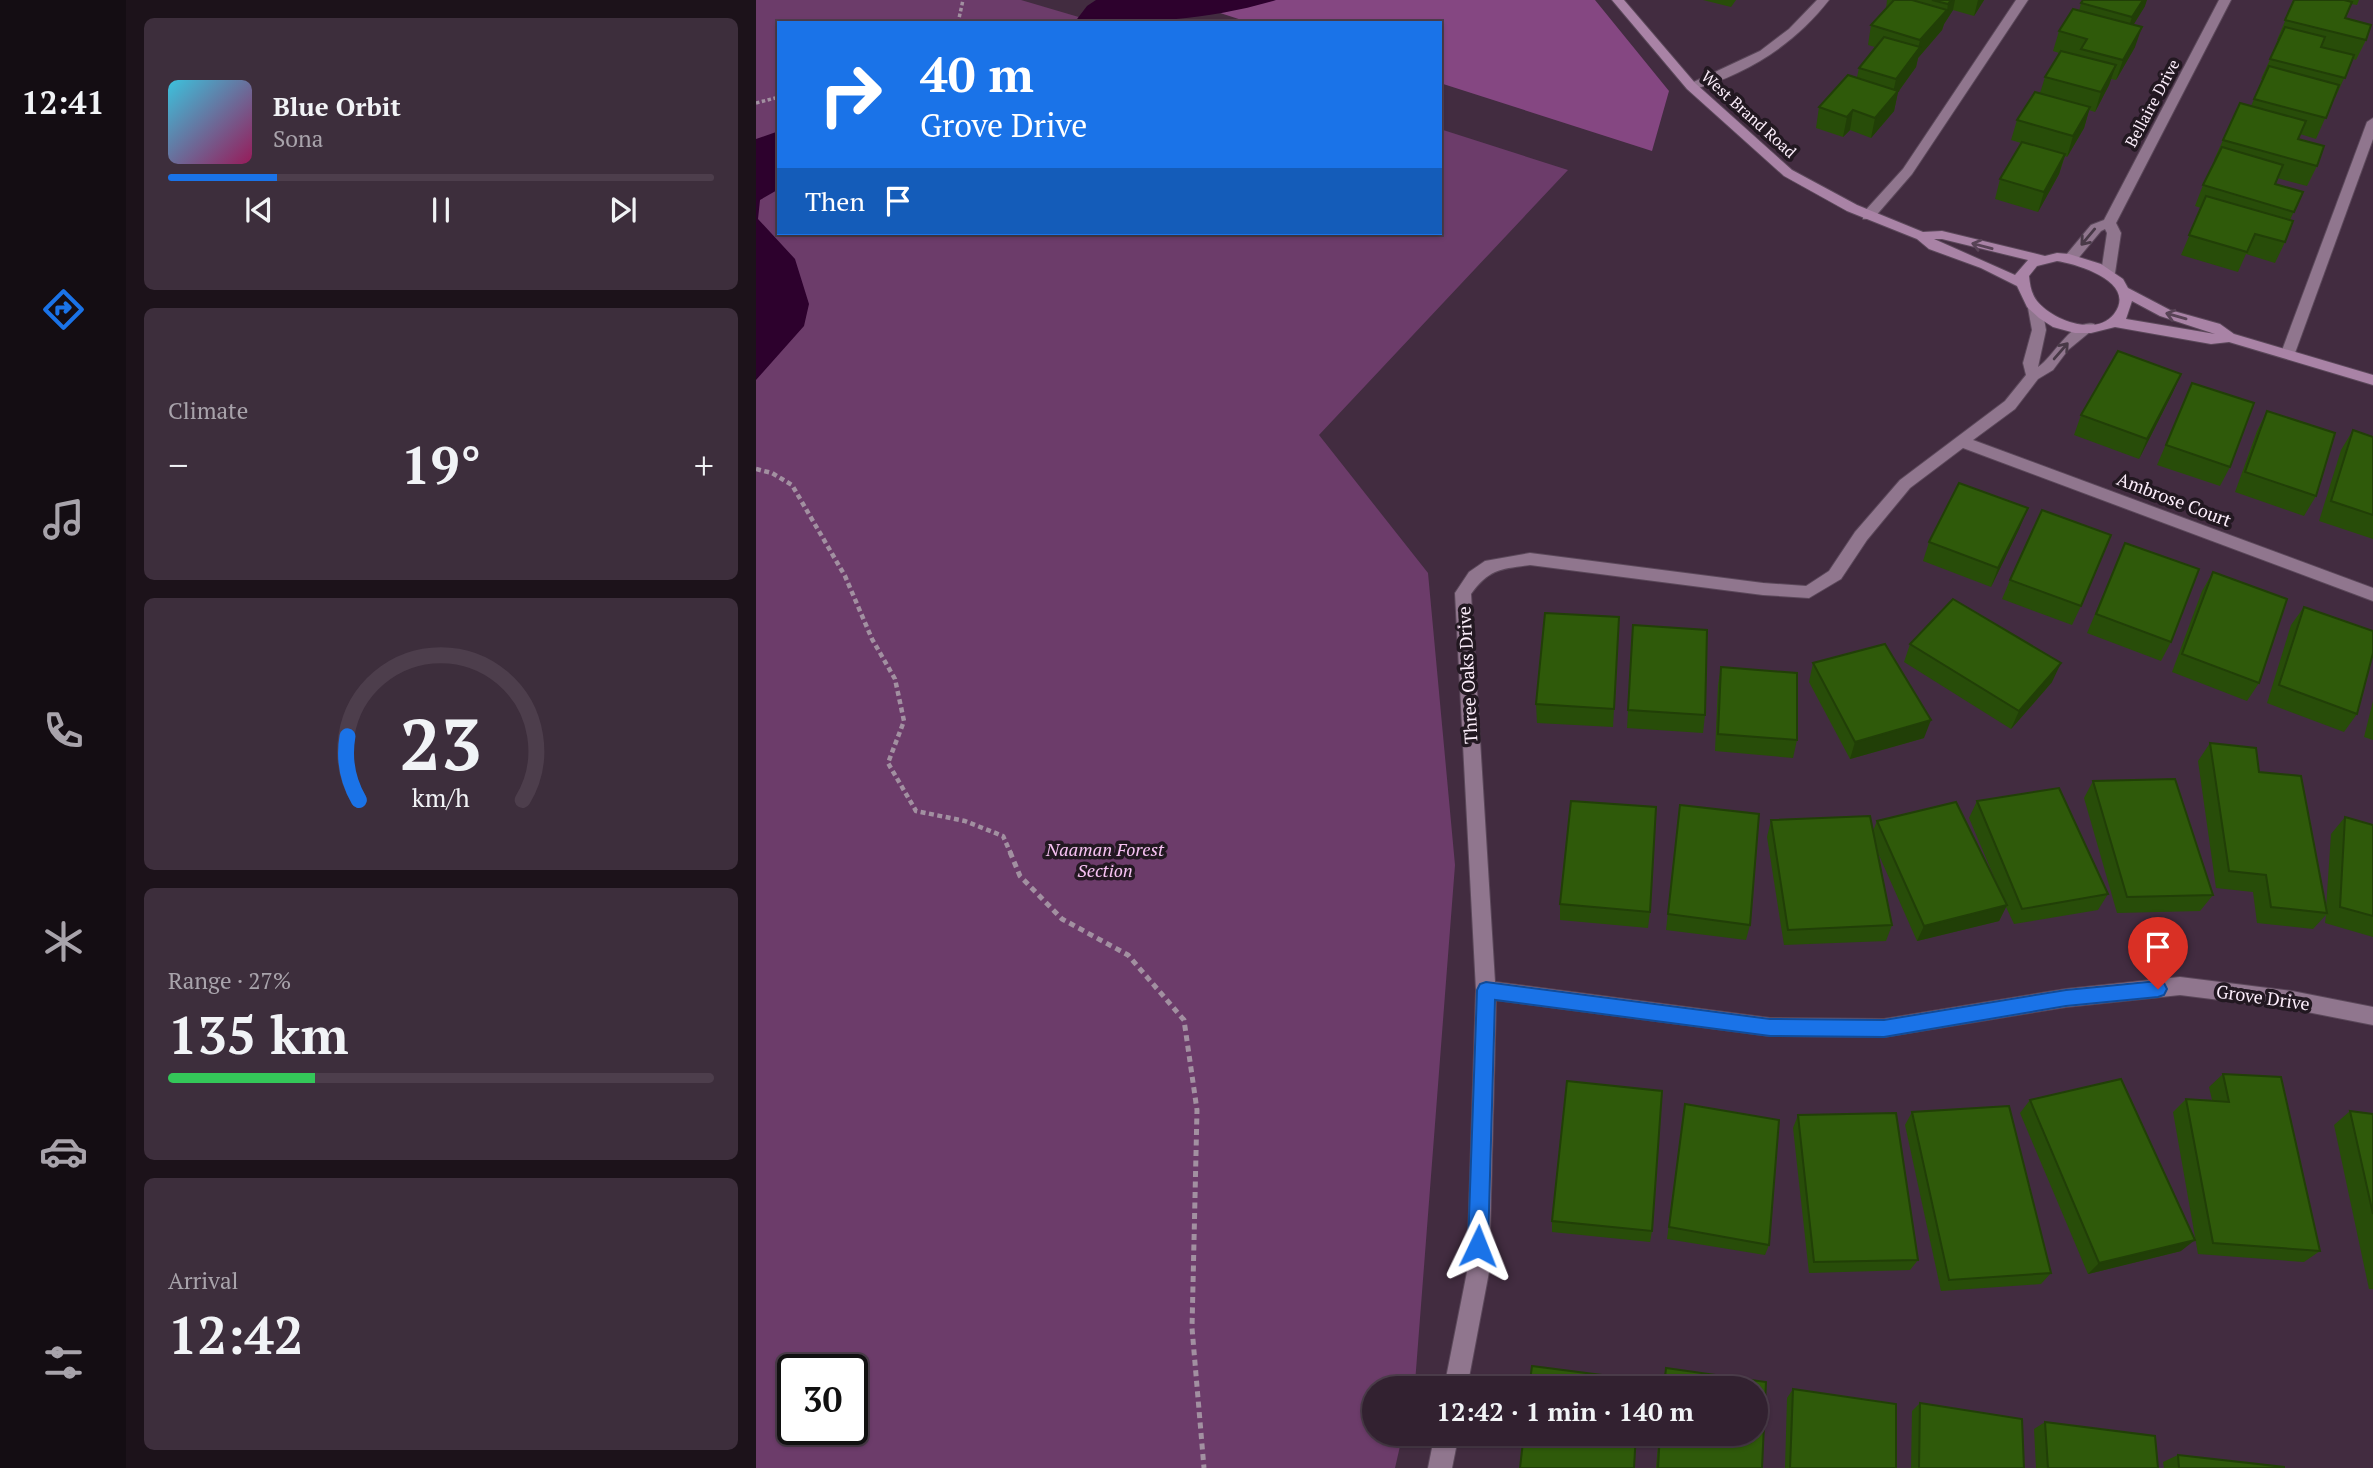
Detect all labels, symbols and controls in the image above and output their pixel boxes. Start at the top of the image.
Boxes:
text: 40 m [920,41,1034,106]
icon: right [805,49,896,140]
street label: Bellaire Drive [2120,55,2184,151]
street label: West Brand Road [1697,65,1801,163]
text: 12:41 [21,81,105,123]
text: Blue Orbit [273,89,401,123]
text: Grove Drive [920,104,1087,146]
text: Sona [273,123,323,154]
icon: arrive [879,182,917,220]
text: Then [805,184,865,218]
icon: previous [240,191,278,229]
icon: pause [422,191,460,229]
icon: next [604,191,642,229]
one-way arrow [2080,228,2096,246]
one-way arrow [1972,239,1994,252]
icon: directions [39,285,88,334]
one-way arrow [2165,309,2187,322]
one-way arrow [2053,343,2069,361]
text: Climate [168,395,248,426]
text: 19° [401,430,481,499]
text: − [168,440,188,490]
text: + [694,440,714,490]
street label: Ambrose Court [2114,466,2235,532]
icon: music [39,495,88,544]
street label: Three Oaks Drive [1451,606,1483,745]
text: 23 [400,694,482,791]
icon: phone [39,706,88,755]
text: km/h [412,781,470,814]
park label: Naaman Forest Section [1045,837,1165,882]
icon: climate [39,917,88,966]
pin [2128,917,2188,989]
icon: arrive [2139,928,2177,966]
text: Range · 27% [168,965,291,996]
street label: Grove Drive [2215,979,2311,1015]
text: 135 km [168,1000,349,1069]
icon: car [39,1127,88,1176]
position arrow [1441,1209,1515,1283]
text: Arrival [168,1265,239,1296]
text: 12:42 [168,1300,303,1369]
icon: filters [39,1338,88,1387]
speed limit sign: 30 [777,1354,868,1445]
text: 12:42 · 1 min · 140 m [1436,1394,1694,1428]

